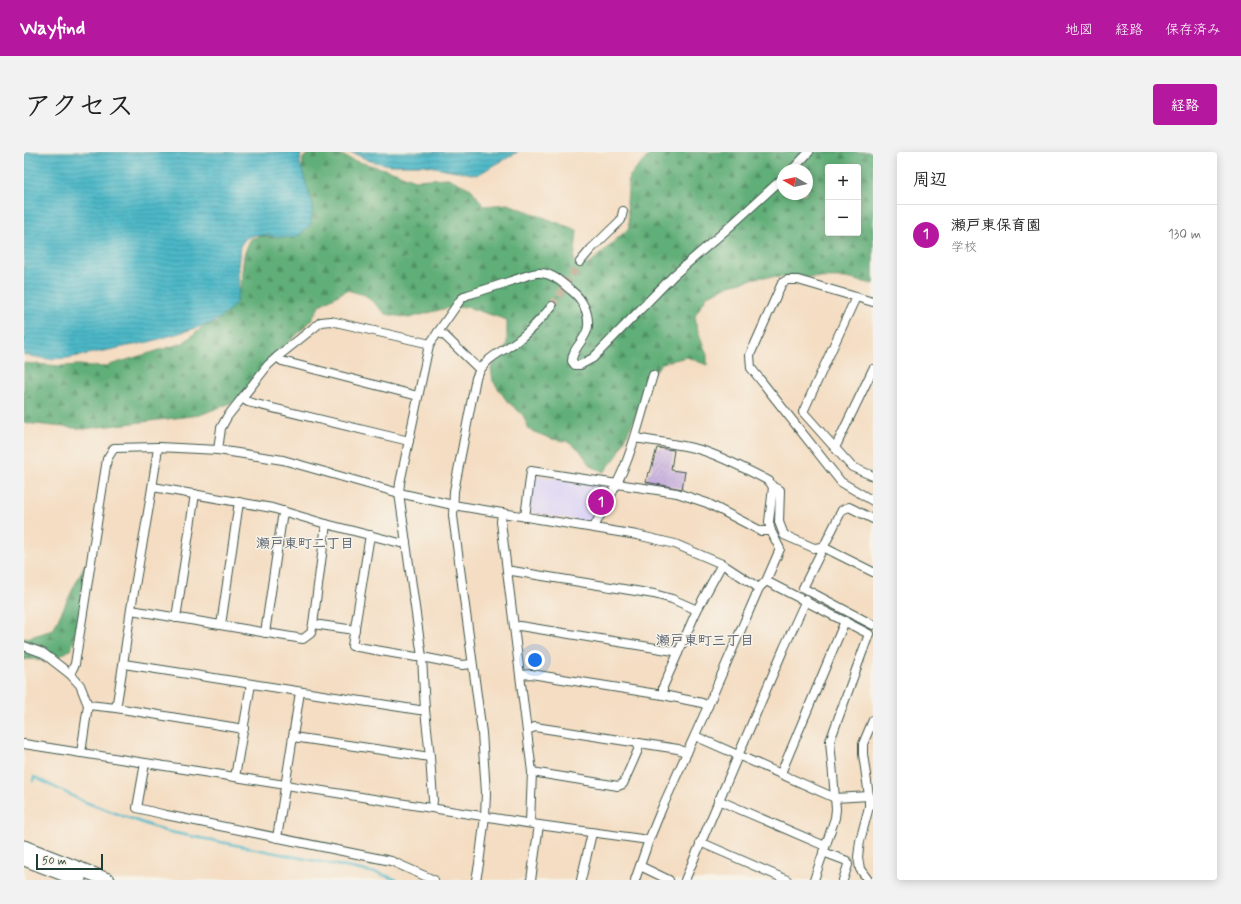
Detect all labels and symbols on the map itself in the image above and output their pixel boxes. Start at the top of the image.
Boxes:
north arrow [777,164,813,200]
pin: 1 [588,487,614,517]
district label: 瀬戸東町二丁目 [256,535,354,553]
district label: 瀬戸東町三丁目 [656,632,754,650]
your location [525,650,545,670]
scale bar [36,852,103,871]

